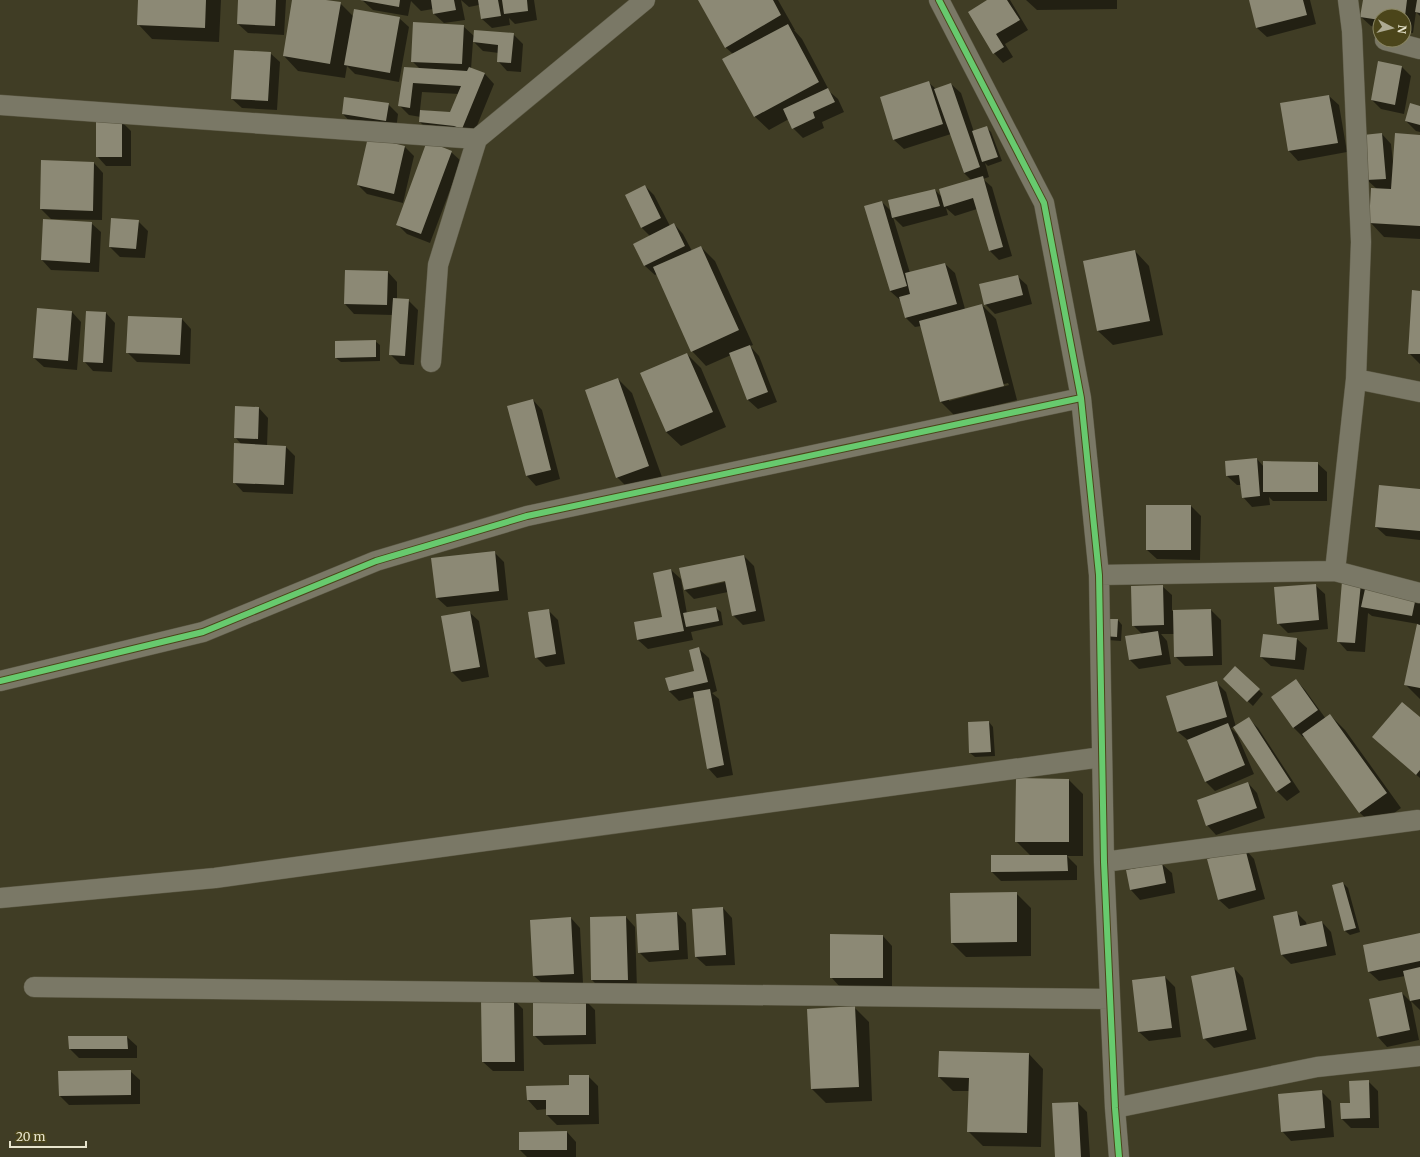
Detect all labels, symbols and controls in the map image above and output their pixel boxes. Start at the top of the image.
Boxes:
north arrow [1372,8,1412,48]
text: N [1394,24,1409,35]
scale bar [10,1123,86,1149]
text: 20 m [16,1129,45,1144]

